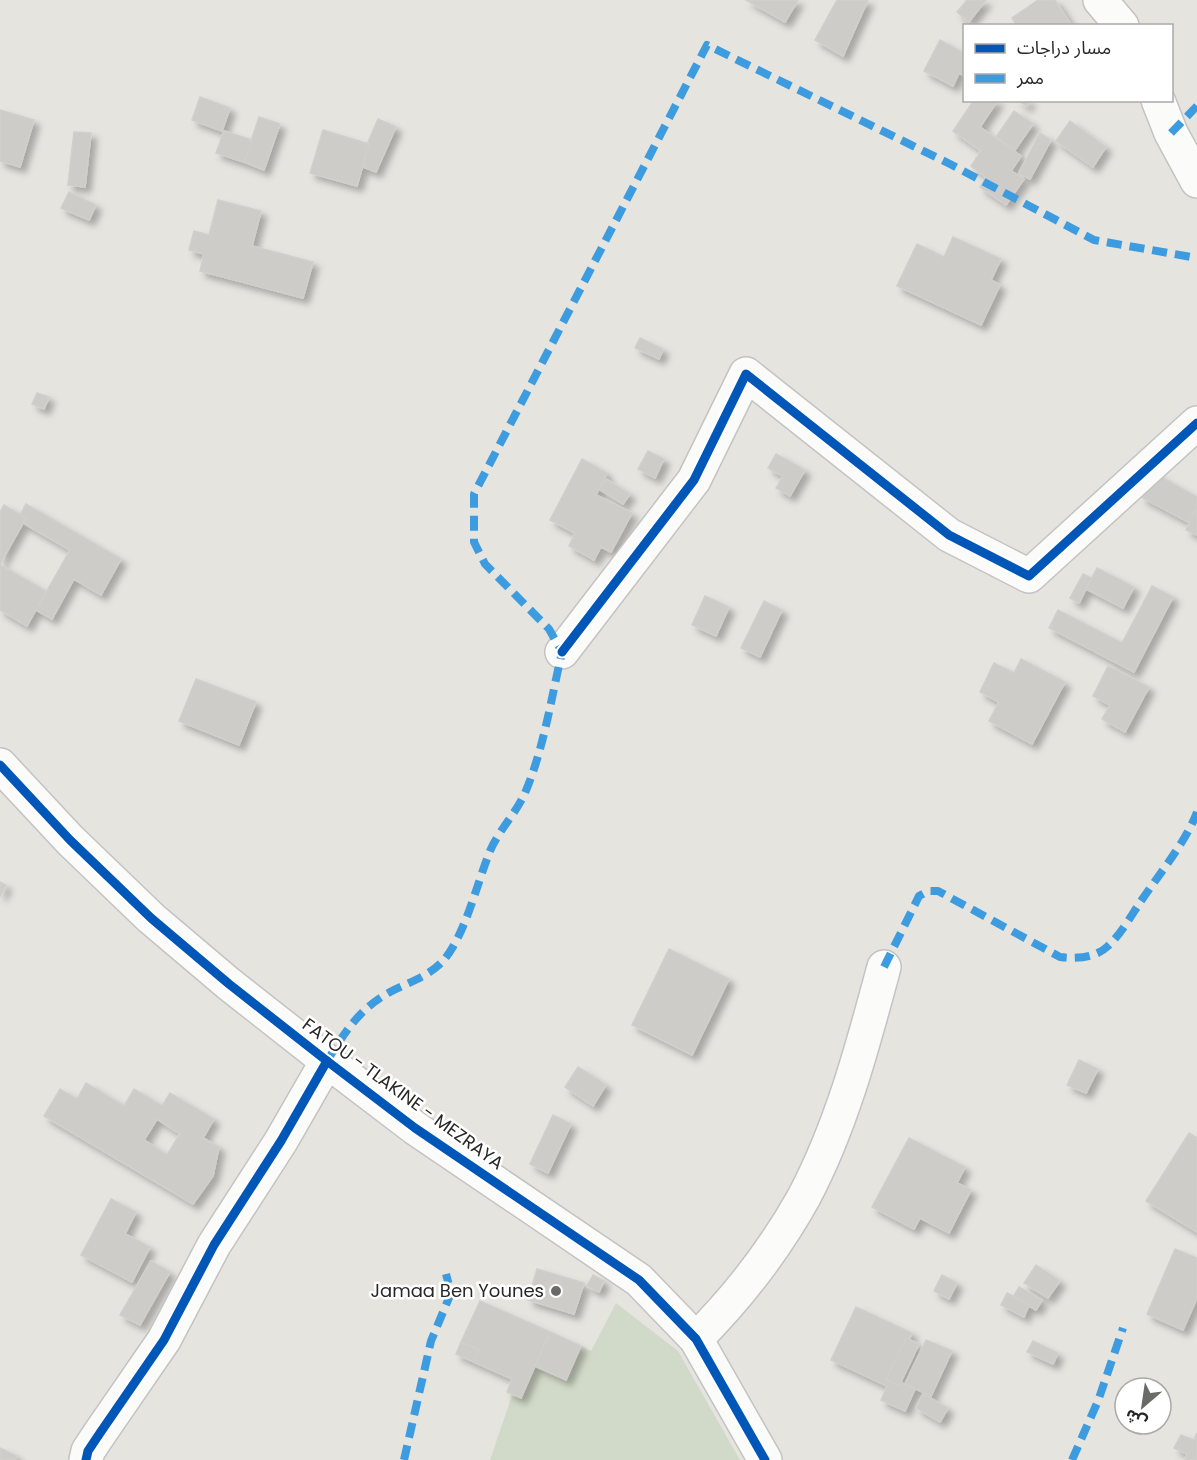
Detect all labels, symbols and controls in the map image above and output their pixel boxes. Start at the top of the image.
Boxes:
legend [963,24,1173,102]
text: مسار دراجات [1017,35,1111,60]
text: ممر [1016,65,1044,90]
street label: FATOU - TLAKINE - MEZRAYA [298,1012,509,1175]
place label: Jamaa Ben Younes [370,1278,544,1303]
marker: Jamaa Ben Younes [549,1284,563,1298]
north arrow [1113,1376,1173,1436]
text: ش [1121,1403,1151,1434]

